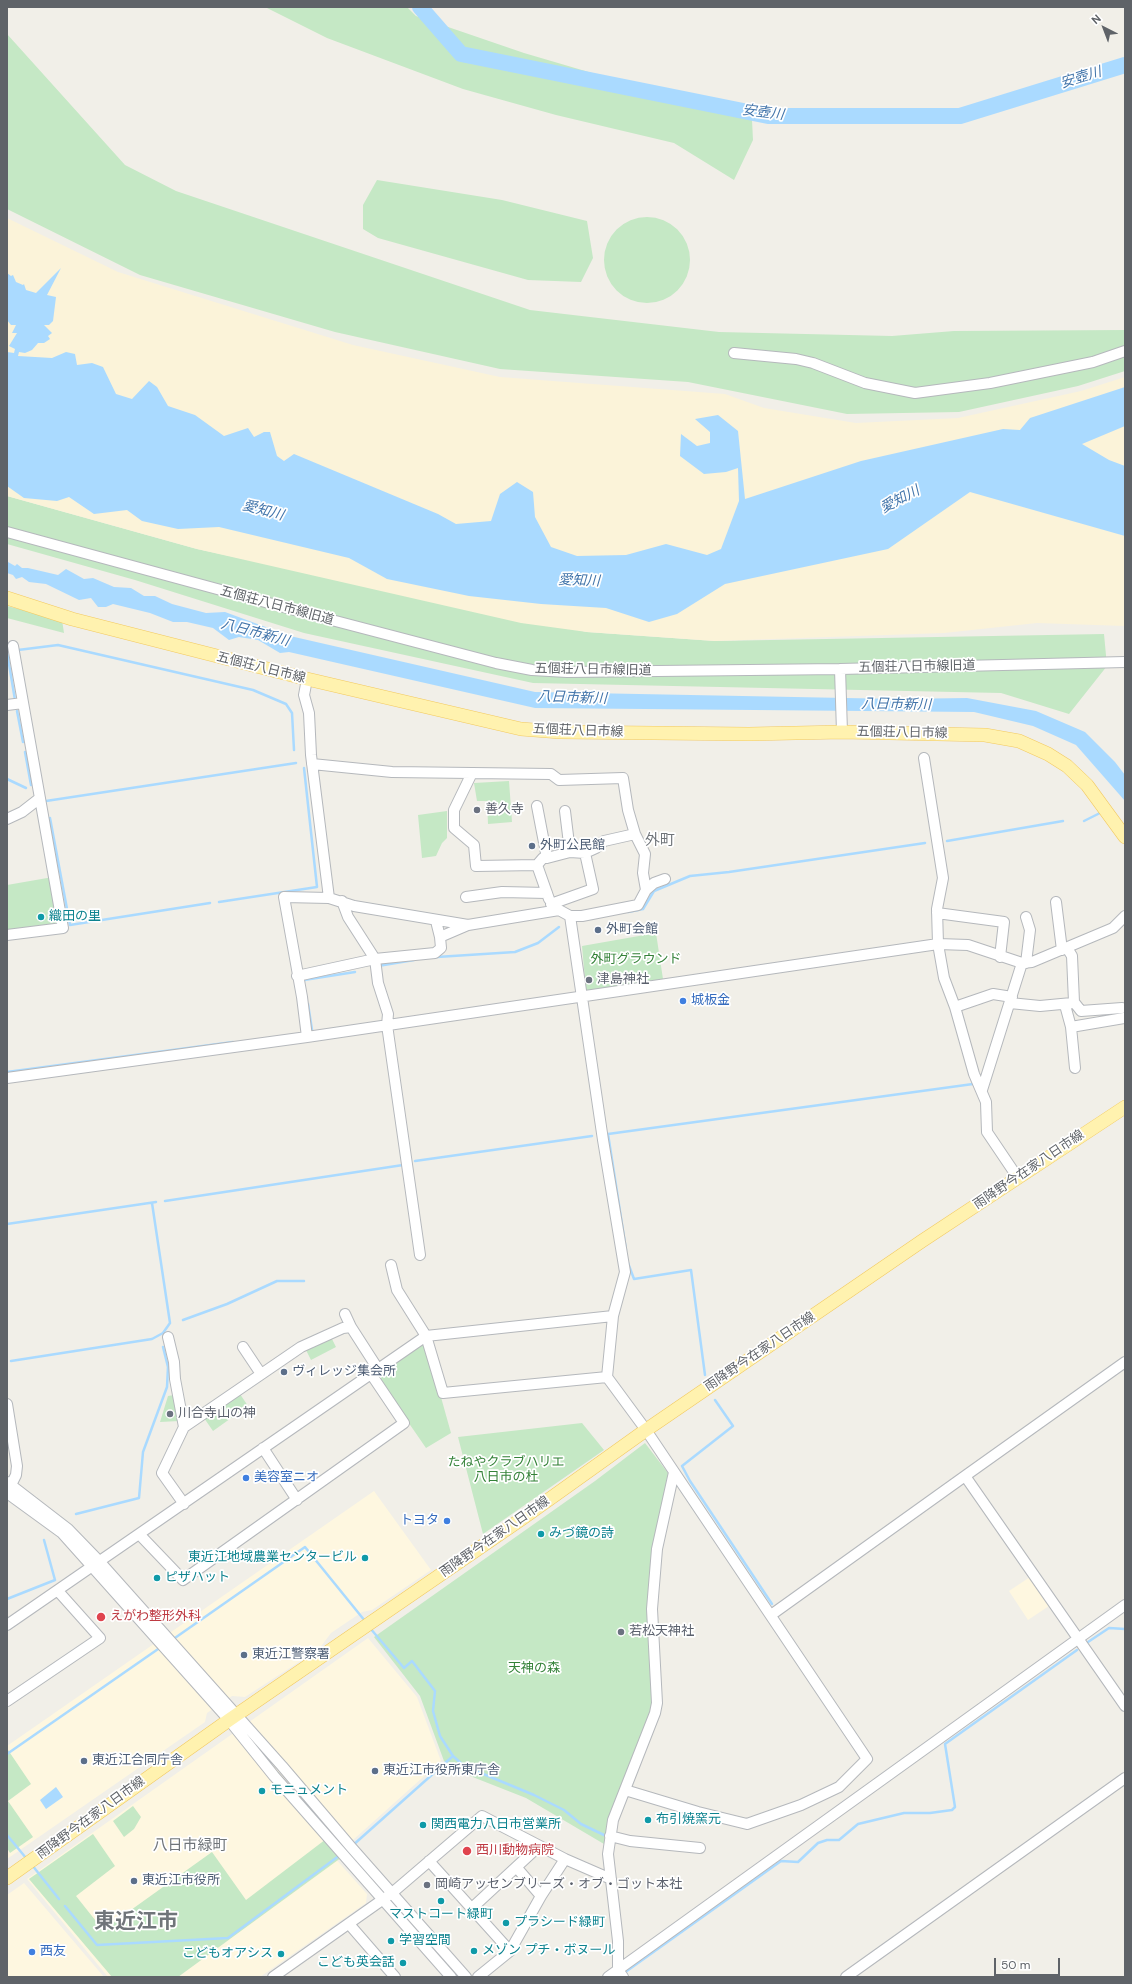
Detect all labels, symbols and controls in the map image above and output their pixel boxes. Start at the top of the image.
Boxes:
north arrow [1084,8,1124,48]
text: N [1088,11,1104,27]
water label: 安壺川 [1058,64,1104,92]
water label: 安壺川 [741,102,785,124]
water label: 愛知川 [878,483,922,517]
water label: 愛知川 [241,497,285,525]
water label: 愛知川 [558,572,600,590]
street label: 五個荘八日市線旧道 [218,583,336,629]
water label: 八日市新川 [219,616,291,650]
street label: 五個荘八日市線 [215,649,307,687]
street label: 五個荘八日市線旧道 [858,658,976,676]
street label: 五個荘八日市線旧道 [534,661,652,679]
water label: 八日市新川 [537,688,607,708]
water label: 八日市新川 [861,696,931,714]
street label: 五個荘八日市線 [532,722,624,740]
street label: 五個荘八日市線 [856,724,948,742]
place label: 善久寺 [485,802,524,818]
marker: 善久寺 [472,805,482,815]
district label: 外町 [645,832,675,850]
place label: 外町公民館 [540,838,605,854]
marker: 外町公民館 [527,841,537,851]
place label: 織田の里 [49,909,101,925]
marker: 織田の里 [36,912,46,922]
place label: 外町会館 [606,922,658,938]
marker: 外町会館 [593,925,603,935]
park label: 外町グラウンド [591,952,681,968]
place label: 津島神社 [597,972,649,988]
marker: 津島神社 [584,975,594,985]
place label: 城板金 [691,993,730,1009]
marker: 城板金 [678,996,688,1006]
street label: 雨降野今在家八日市線 [971,1127,1087,1213]
street label: 雨降野今在家八日市線 [702,1309,818,1395]
place label: ヴィレッジ集会所 [292,1364,396,1380]
marker: ヴィレッジ集会所 [279,1367,289,1377]
place label: 川合寺山の神 [178,1406,256,1422]
marker: 川合寺山の神 [165,1409,175,1419]
park label: たねやクラブハリエ 八日市の杜 [448,1455,564,1486]
place label: 美容室ニオ [254,1470,319,1486]
marker: 美容室ニオ [241,1473,251,1483]
street label: 雨降野今在家八日市線 [437,1493,553,1581]
place label: トヨタ [400,1513,439,1529]
marker: トヨタ [442,1516,452,1526]
place label: みづ鏡の詩 [549,1526,614,1542]
marker: みづ鏡の詩 [536,1529,546,1539]
place label: 東近江地域農業センタービル [188,1550,357,1566]
marker: 東近江地域農業センタービル [360,1553,370,1563]
place label: ピザハット [165,1570,230,1586]
marker: ピザハット [152,1573,162,1583]
place label: えがわ整形外科 [110,1609,201,1625]
marker: えがわ整形外科 [95,1611,107,1623]
place label: 若松天神社 [629,1624,694,1640]
marker: 若松天神社 [616,1627,626,1637]
place label: 東近江警察署 [252,1647,330,1663]
marker: 東近江警察署 [239,1650,249,1660]
park label: 天神の森 [508,1661,560,1677]
place label: 東近江合同庁舎 [92,1753,183,1769]
marker: 東近江合同庁舎 [79,1756,89,1766]
place label: 東近江市役所東庁舎 [383,1763,500,1779]
marker: 東近江市役所東庁舎 [370,1766,380,1776]
street label: 雨降野今在家八日市線 [34,1773,148,1863]
place label: モニュメント [270,1783,348,1799]
marker: モニュメント [257,1786,267,1796]
place label: 布引焼窯元 [656,1812,721,1828]
marker: 布引焼窯元 [643,1815,653,1825]
place label: 関西電力八日市営業所 [431,1817,561,1833]
marker: 関西電力八日市営業所 [418,1820,428,1830]
district label: 八日市緑町 [153,1837,227,1855]
place label: 西川動物病院 [476,1843,554,1859]
marker: 西川動物病院 [461,1845,473,1857]
place label: 東近江市役所 [142,1873,220,1889]
marker: 東近江市役所 [129,1876,139,1886]
place label: 岡崎アッセンブリーズ・オブ・ゴット本社 [435,1877,682,1893]
marker: 岡崎アッセンブリーズ・オブ・ゴット本社 [422,1880,432,1890]
marker: マストコート緑町 [436,1896,446,1906]
place label: マストコート緑町 [389,1907,493,1923]
district label: 東近江市 [94,1909,178,1935]
place label: プラシード緑町 [514,1915,605,1931]
marker: プラシード緑町 [501,1918,511,1928]
place label: 学習空間 [399,1933,451,1949]
marker: 学習空間 [386,1936,396,1946]
place label: メゾン プチ・ボヌール [482,1943,615,1959]
place label: 西友 [40,1944,66,1960]
place label: こどもオアシス [182,1946,273,1962]
marker: メゾン プチ・ボヌール [469,1946,479,1956]
marker: 西友 [27,1947,37,1957]
marker: こどもオアシス [276,1949,286,1959]
scale bar [996,1950,1062,1976]
place label: こども英会話 [317,1955,395,1971]
text: 50 m [1001,1957,1030,1973]
marker: こども英会話 [398,1958,408,1968]

